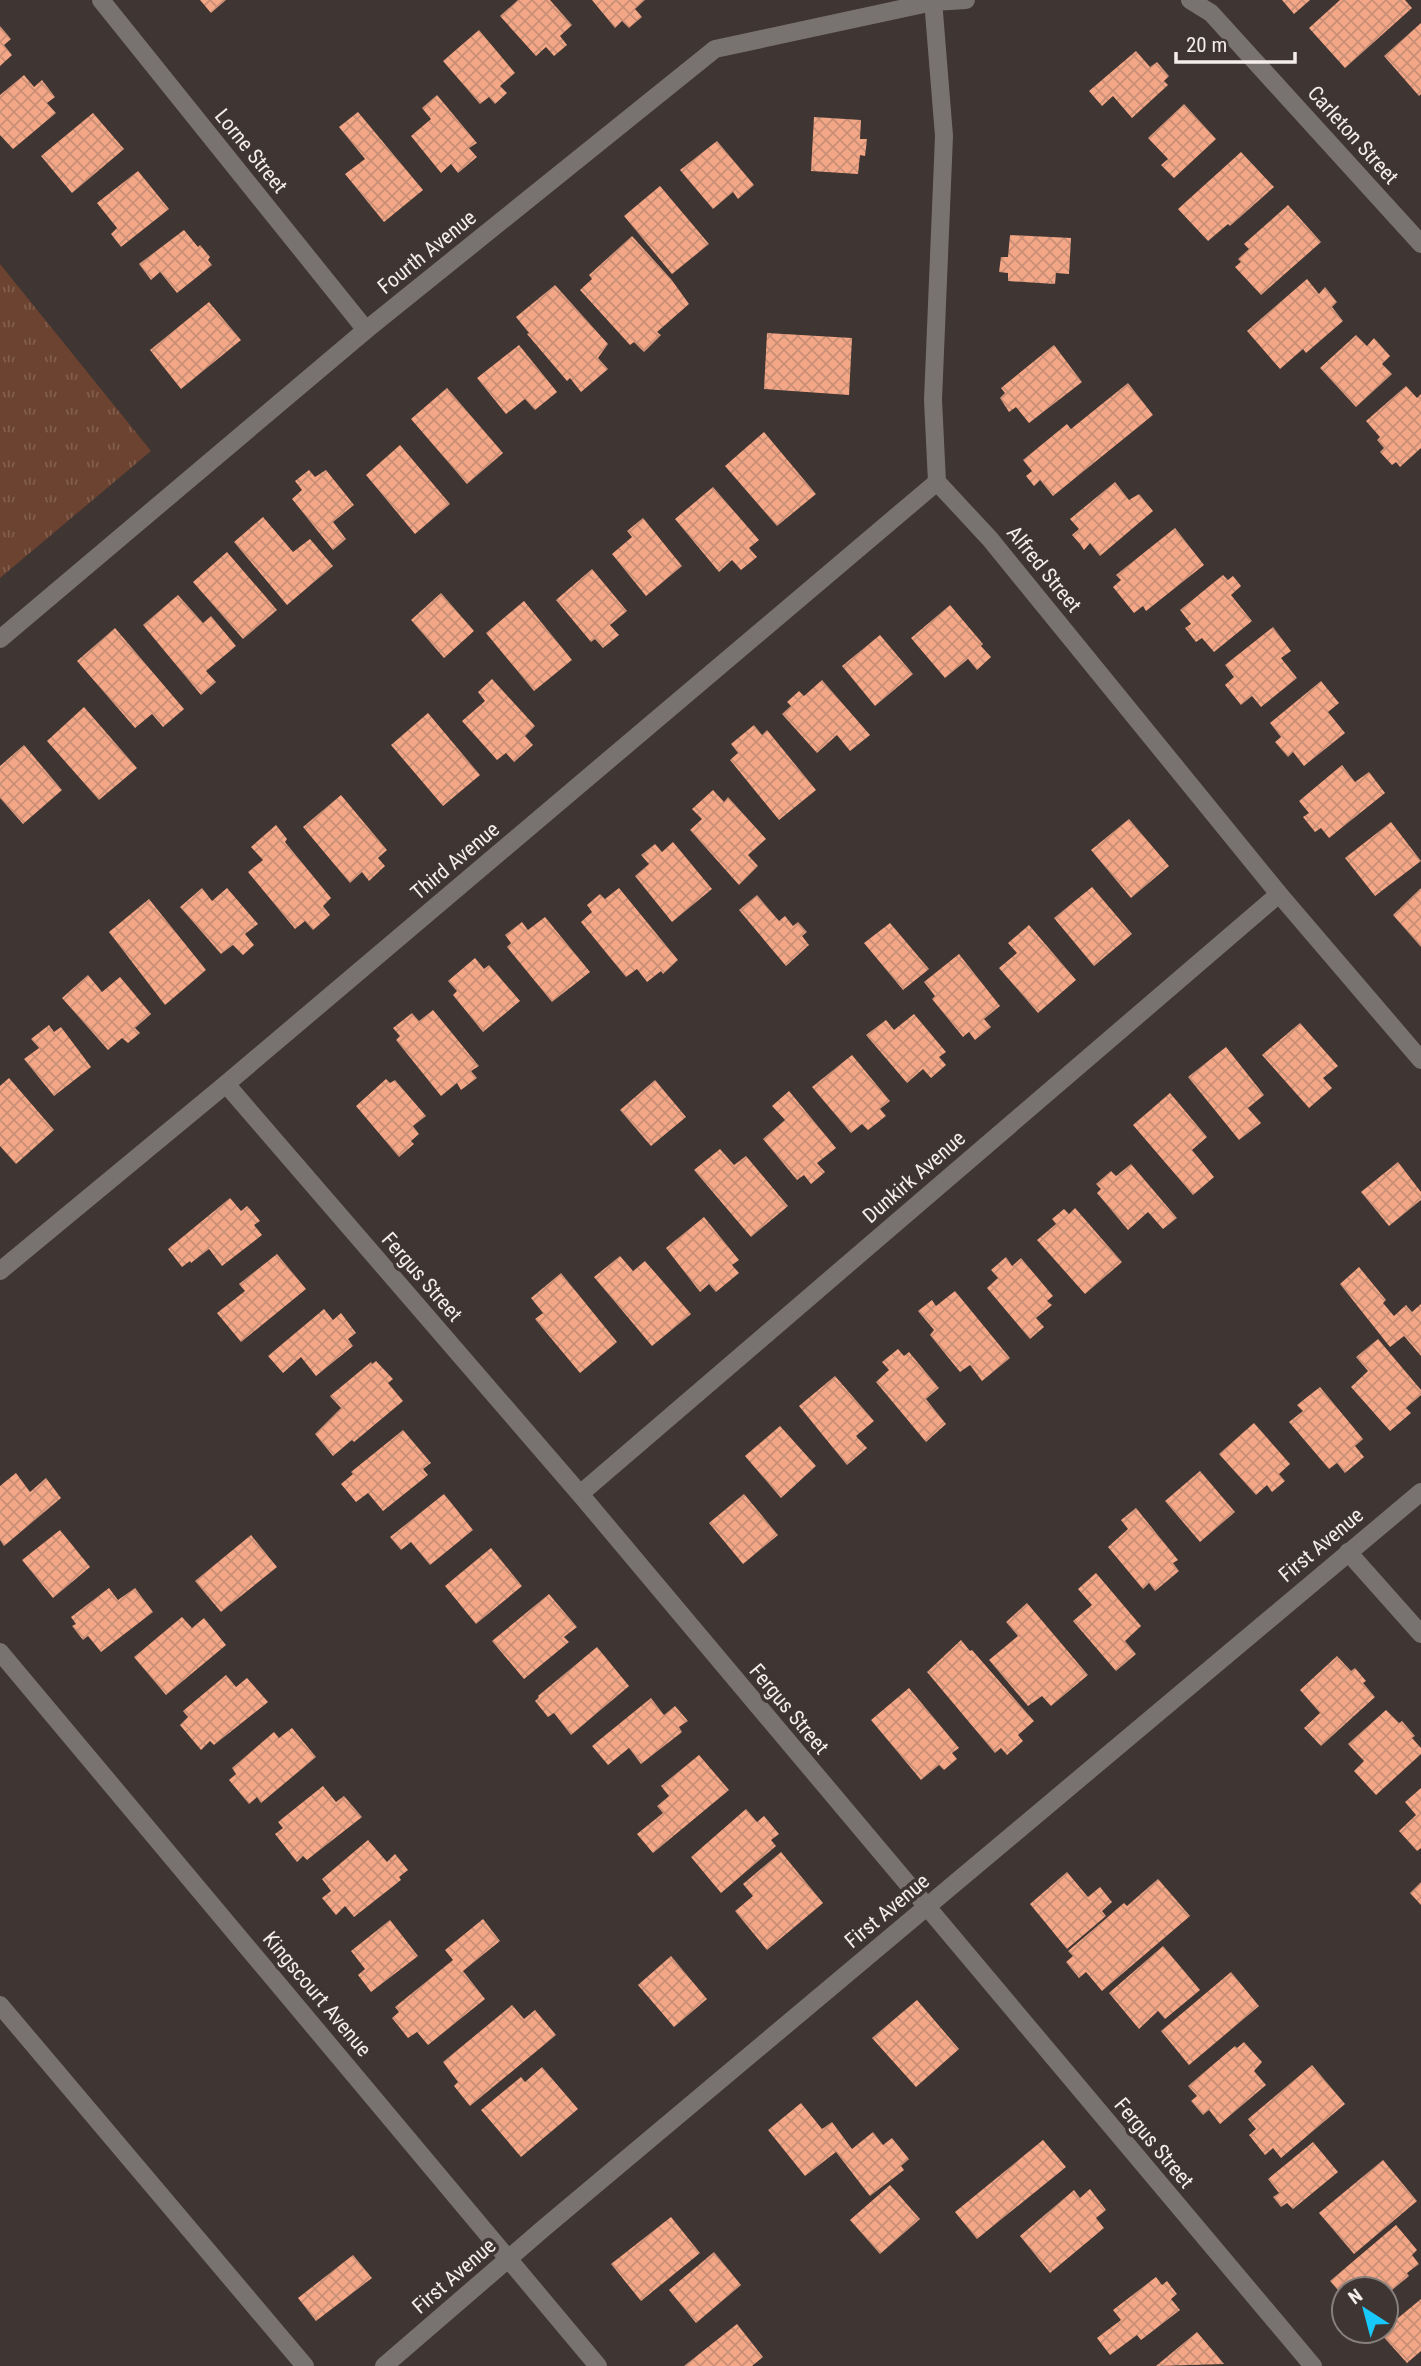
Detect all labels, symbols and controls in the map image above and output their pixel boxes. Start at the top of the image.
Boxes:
scale bar [1176,21,1295,65]
text: 20 m [1186,33,1227,57]
street label: Carleton Street [1303,81,1403,189]
street label: Lorne Street [210,104,292,198]
street label: Fourth Avenue [373,205,481,299]
street label: Alfred Street [1002,521,1086,617]
street label: Third Avenue [406,817,504,905]
street label: Dunkirk Avenue [858,1126,970,1228]
street label: Fergus Street [377,1228,467,1326]
street label: First Avenue [1274,1503,1368,1587]
street label: Fergus Street [744,1659,834,1759]
street label: First Avenue [840,1869,934,1953]
street label: Kingscourt Avenue [258,1927,376,2061]
street label: Fergus Street [1109,2093,1199,2193]
street label: First Avenue [407,2233,501,2319]
north arrow [1330,2275,1400,2345]
text: N [1344,2284,1367,2309]

